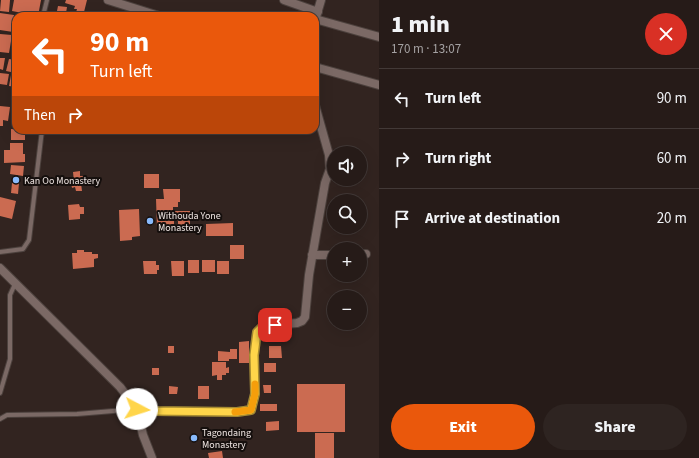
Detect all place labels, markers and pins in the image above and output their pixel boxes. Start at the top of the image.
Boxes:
place label: Kan Oo Monastery [24,174,100,188]
marker: Kan Oo Monastery [11,175,21,185]
place label: Withouda Yone Monastery [158,209,221,235]
marker: Withouda Yone Monastery [145,216,155,226]
pin [258,308,292,342]
place label: Tagondaing Monastery [202,426,251,452]
marker: Tagondaing Monastery [189,433,199,443]

